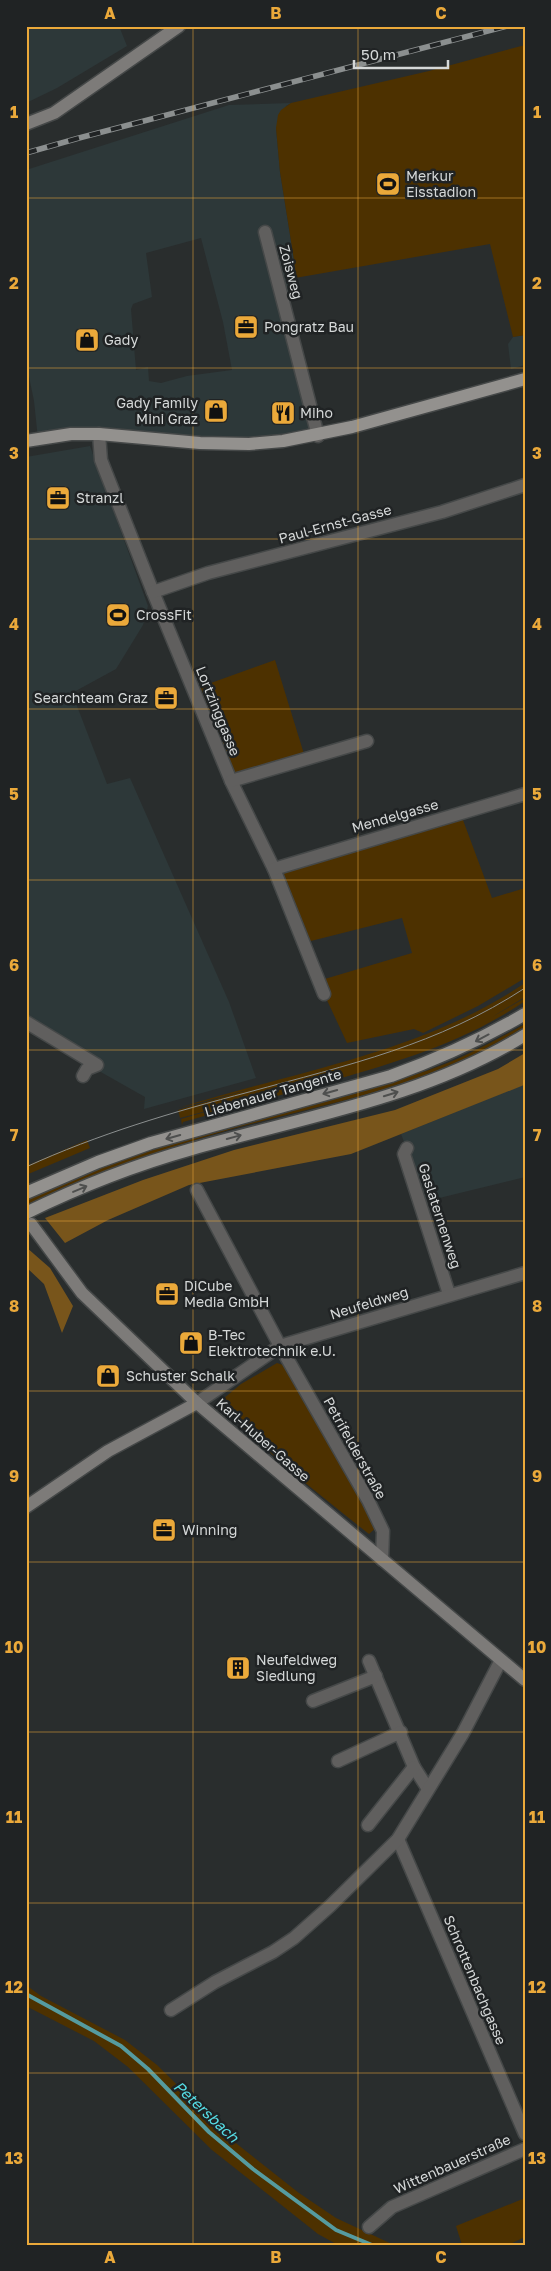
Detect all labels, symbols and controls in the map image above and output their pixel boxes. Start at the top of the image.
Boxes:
text: A [104,3,116,23]
text: B [270,3,282,23]
text: C [435,3,447,23]
scale bar [354,38,447,70]
text: 50 m [361,45,396,63]
text: 1 [10,102,18,122]
text: 1 [533,102,541,122]
place label: Merkur Eisstadion [406,167,476,200]
sports icon: Merkur Eisstadion [375,171,401,197]
street label: Zoisweg [276,243,307,301]
text: 2 [9,273,19,293]
text: 2 [532,273,542,293]
office icon: Pongratz Bau [233,314,259,340]
place label: Pongratz Bau [264,318,354,335]
shop icon: Gady [74,327,100,353]
place label: Gady [104,331,138,348]
place label: Gady Family Mini Graz [116,394,198,427]
shop icon: Gady Family Mini Graz [203,398,229,424]
restaurant icon: Miho [270,400,296,426]
place label: Miho [300,404,333,421]
text: 3 [9,443,19,463]
text: 3 [532,443,542,463]
office icon: Stranzl [45,485,71,511]
place label: Stranzl [76,489,124,506]
street label: Paul-Ernst-Gasse [277,500,393,547]
sports icon: CrossFit [105,602,131,628]
place label: CrossFit [136,606,192,623]
text: 4 [9,614,19,634]
text: 4 [532,614,542,634]
street label: Lortzinggasse [193,663,244,758]
office icon: Searchteam Graz [153,685,179,711]
place label: Searchteam Graz [34,689,148,706]
text: 5 [9,784,19,804]
text: 5 [532,784,542,804]
street label: Mendelgasse [350,795,440,836]
text: 6 [9,955,19,975]
text: 6 [532,955,542,975]
one-way arrow [475,1033,490,1043]
street label: Liebenauer Tangente [203,1065,343,1120]
one-way arrow [322,1087,338,1097]
one-way arrow [382,1088,398,1098]
text: 7 [10,1125,19,1145]
text: 7 [533,1125,542,1145]
one-way arrow [166,1132,182,1142]
one-way arrow [226,1132,242,1142]
street label: Gaslaternenweg [415,1161,466,1271]
one-way arrow [72,1184,87,1194]
place label: DiCube Media GmbH [184,1277,269,1310]
office icon: DiCube Media GmbH [154,1281,180,1307]
street label: Neufeldweg [328,1283,410,1323]
text: 8 [9,1296,19,1316]
text: 8 [532,1296,542,1316]
place label: B-Tec Elektrotechnik e.U. [208,1326,336,1359]
shop icon: B-Tec Elektrotechnik e.U. [178,1330,204,1356]
shop icon: Schuster Schalk [95,1363,121,1389]
place label: Schuster Schalk [126,1367,235,1384]
street label: Karl-Huber-Gasse [213,1394,314,1485]
street label: Petrifelderstraße [320,1394,391,1502]
text: 9 [9,1466,19,1486]
text: 9 [532,1466,542,1486]
office icon: Winning [151,1517,177,1543]
place label: Winning [182,1521,237,1538]
text: 10 [5,1637,23,1657]
text: 10 [528,1637,546,1657]
place label: Neufeldweg Siedlung [256,1651,337,1684]
building icon: Neufeldweg Siedlung [225,1655,251,1681]
text: 11 [6,1807,22,1827]
text: 11 [529,1807,545,1827]
street label: Schrottenbachgasse [440,1913,510,2047]
text: 12 [5,1977,23,1997]
text: 12 [528,1977,546,1997]
water label: Petersbach [171,2077,243,2146]
street label: Wittenbauerstraße [391,2130,513,2197]
text: 13 [5,2148,23,2168]
text: 13 [528,2148,546,2168]
text: A [104,2247,116,2267]
text: B [270,2247,282,2267]
text: C [435,2247,447,2267]

